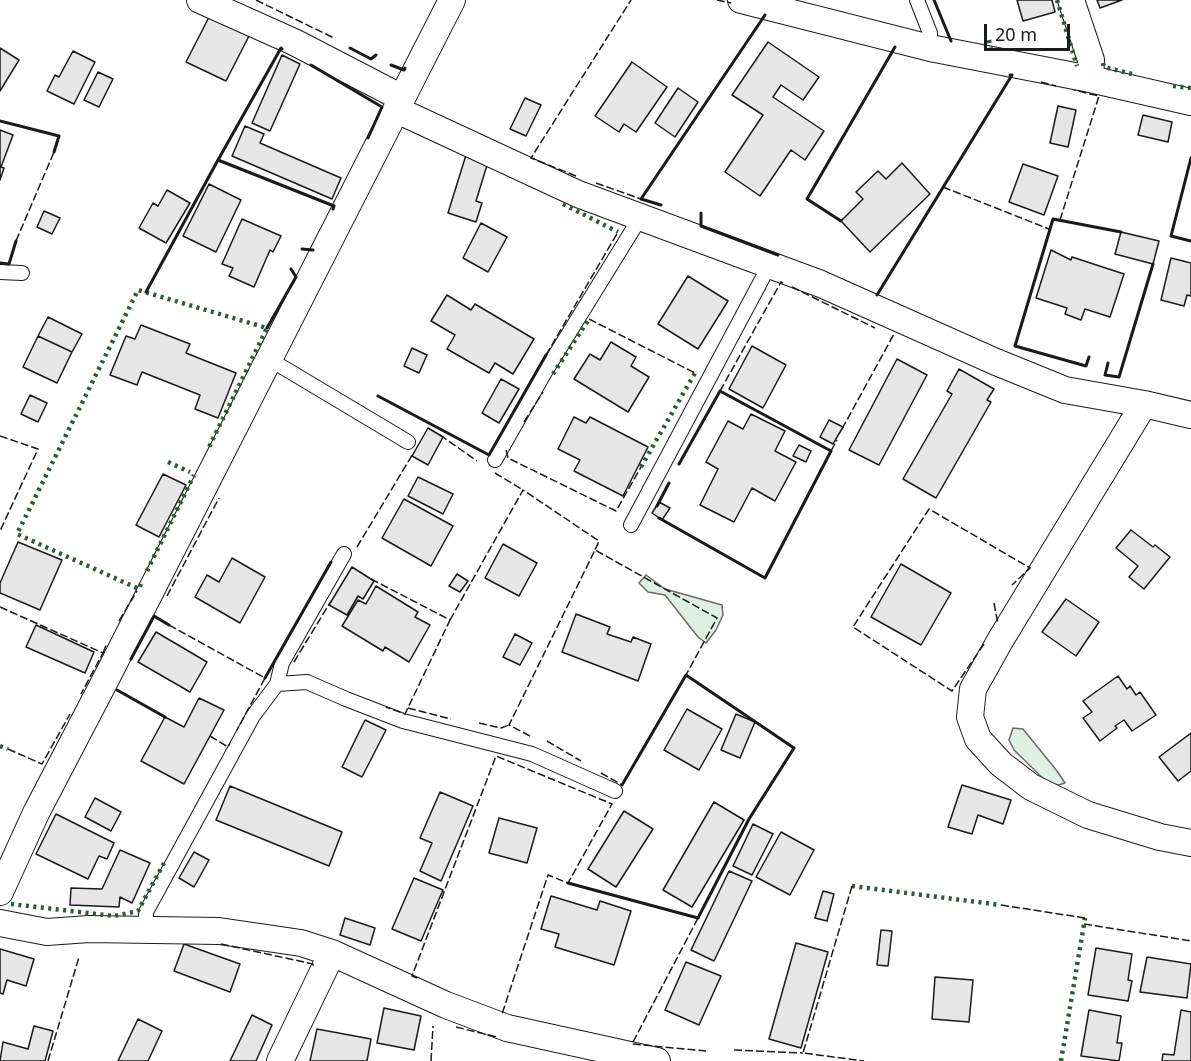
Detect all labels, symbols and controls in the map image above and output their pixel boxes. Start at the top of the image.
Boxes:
scale bar [987,12,1072,50]
text: 20 m [995,22,1037,46]

